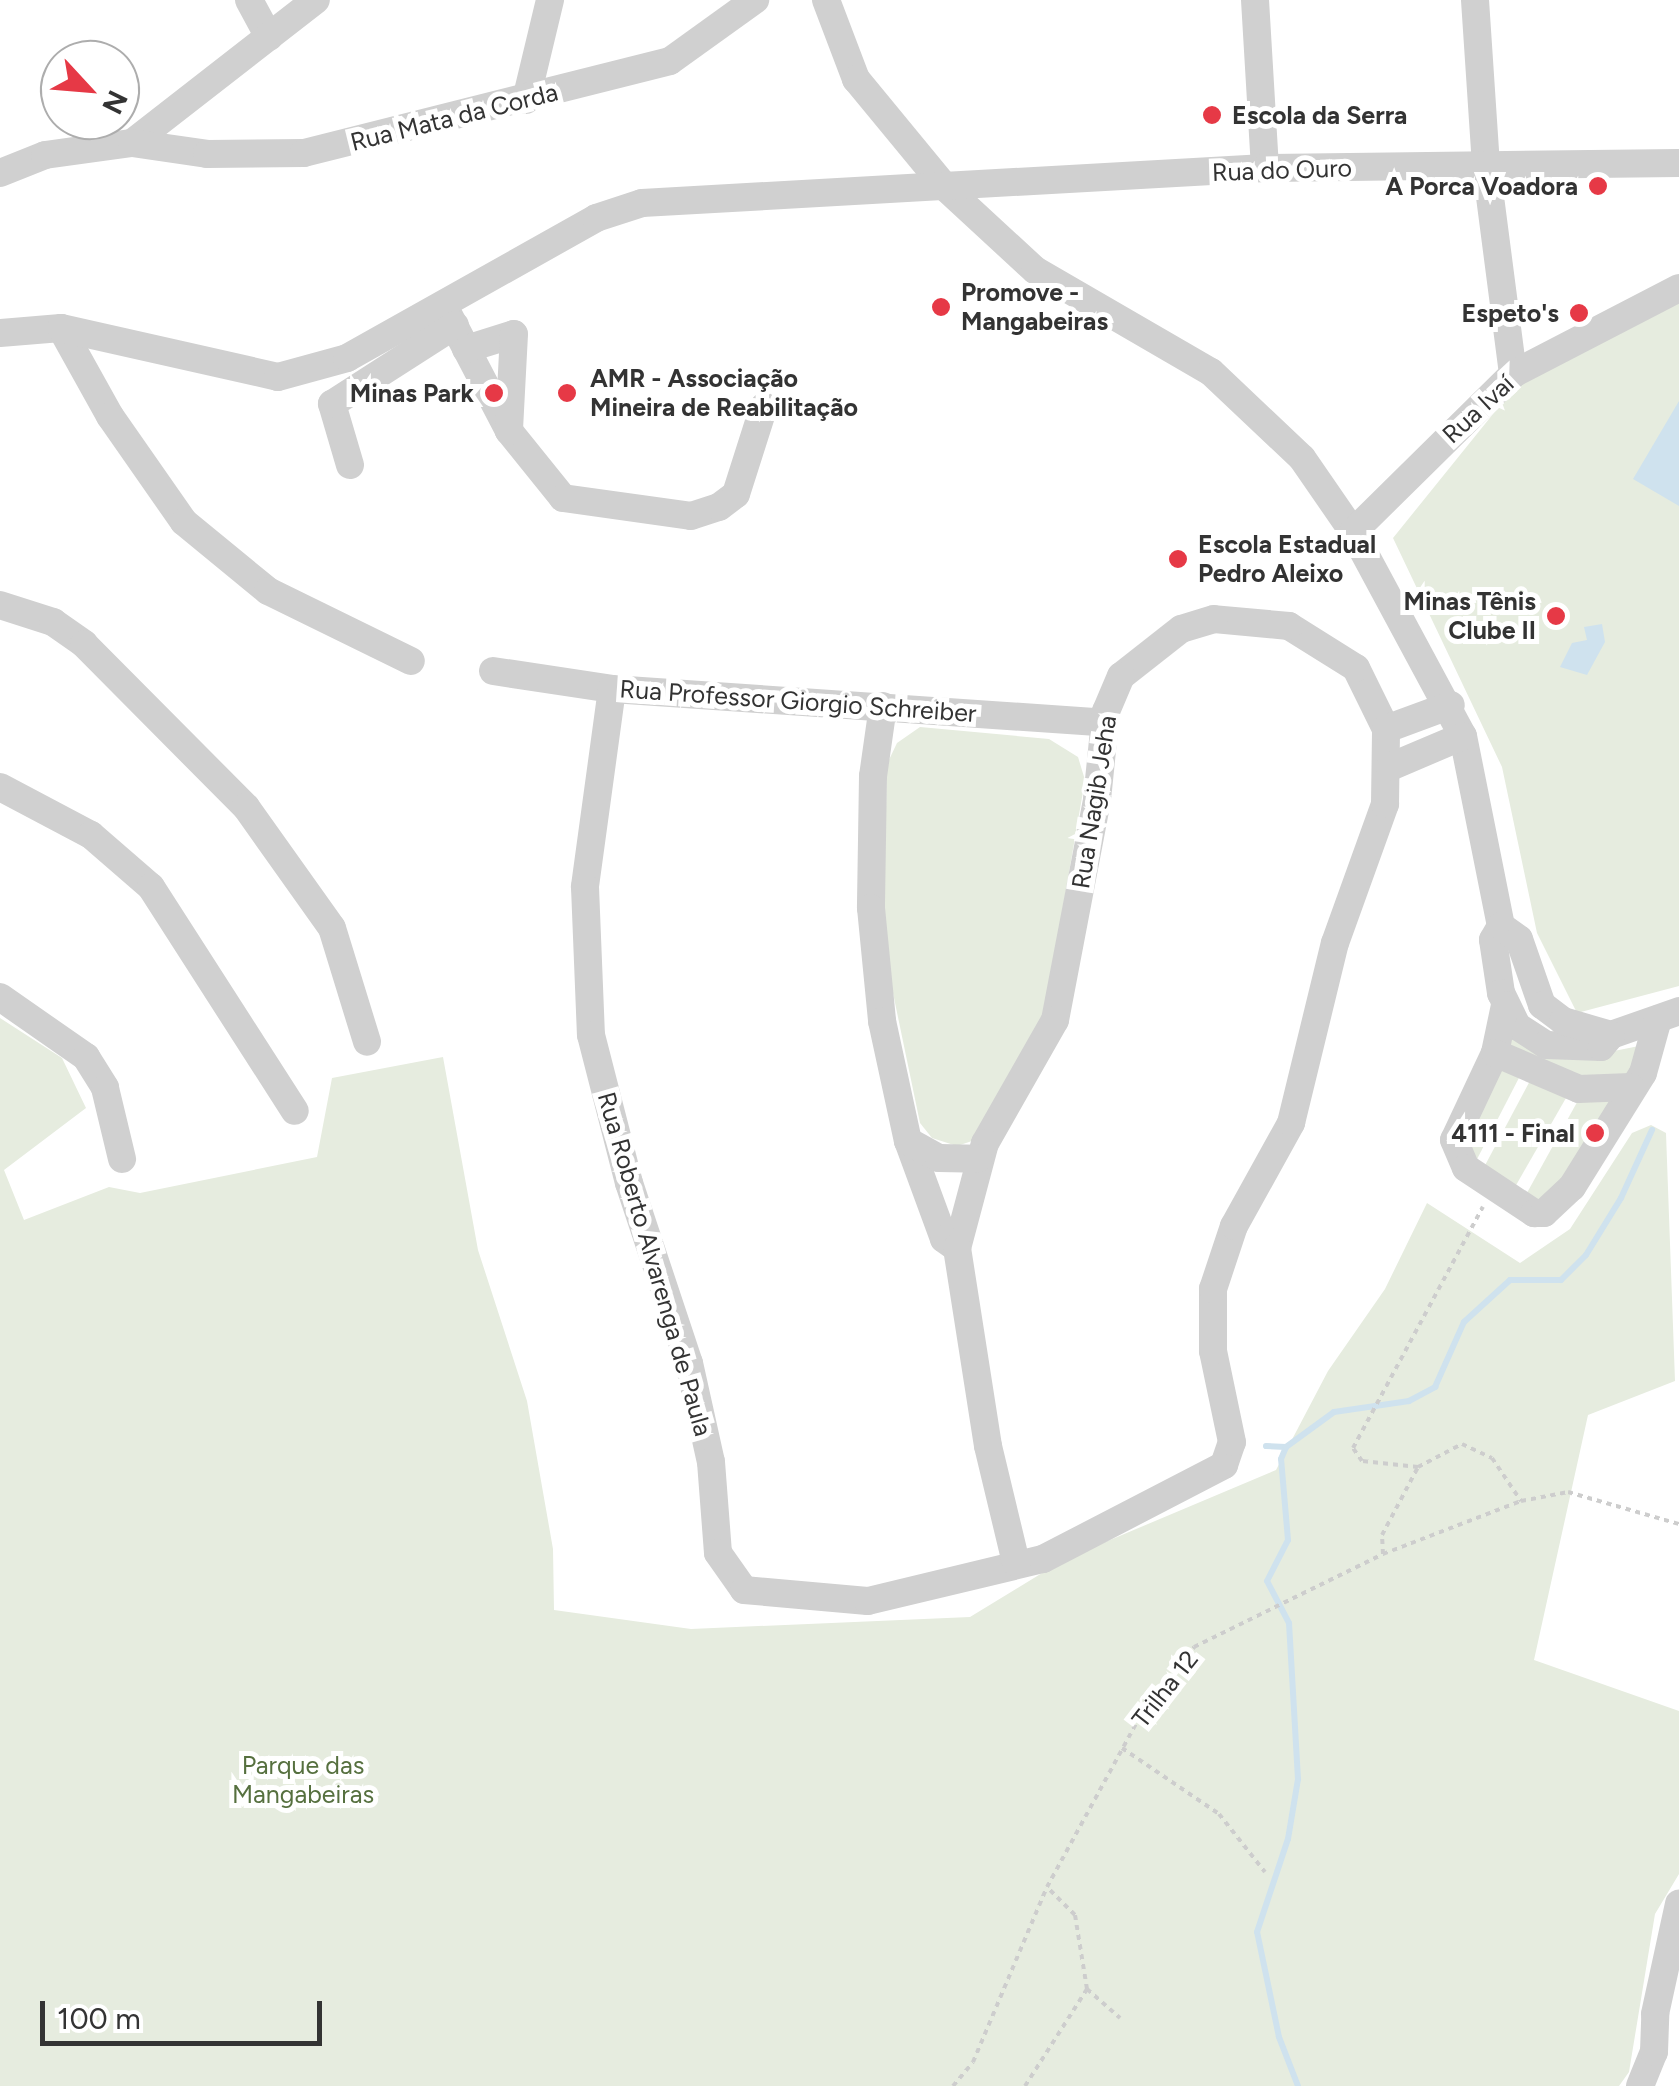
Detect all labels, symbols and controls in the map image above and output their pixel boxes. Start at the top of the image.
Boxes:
north arrow [40,40,140,140]
street label: Rua Mata da Corda [347,77,561,157]
text: N [95,85,135,119]
place label: Escola da Serra [1232,100,1407,130]
marker: Escola da Serra [1201,104,1223,126]
street label: Rua do Ouro [1211,153,1353,187]
place label: A Porca Voadora [1385,171,1578,201]
marker: A Porca Voadora [1587,175,1609,197]
place label: Promove - Mangabeiras [961,278,1108,337]
marker: Promove - Mangabeiras [930,296,952,318]
place label: Espeto's [1462,298,1559,328]
marker: Espeto's [1568,302,1590,324]
place label: AMR - Associação Mineira de Reabilitação [590,364,858,423]
street label: Rua Ivaí [1436,369,1520,449]
place label: Minas Park [350,378,474,408]
marker: AMR - Associação Mineira de Reabilitação [554,380,580,406]
marker: Minas Park [483,382,505,404]
place label: Escola Estadual Pedro Aleixo [1198,530,1376,589]
marker: Escola Estadual Pedro Aleixo [1167,548,1189,570]
place label: Minas Tênis Clube II [1404,587,1536,646]
marker: Minas Tênis Clube II [1545,605,1567,627]
street label: Rua Professor Giorgio Schreiber [619,674,977,728]
street label: Rua Nagib Jeha [1065,713,1123,891]
street label: Rua Roberto Alvarenga de Paula [591,1088,719,1440]
place label: 4111 - Final [1451,1118,1575,1148]
marker: 4111 - Final [1584,1122,1606,1144]
street label: Trilha 12 [1126,1644,1204,1734]
park label: Parque das Mangabeiras [232,1751,374,1810]
scale bar [45,1981,328,2043]
text: 100 m [57,2000,141,2037]

